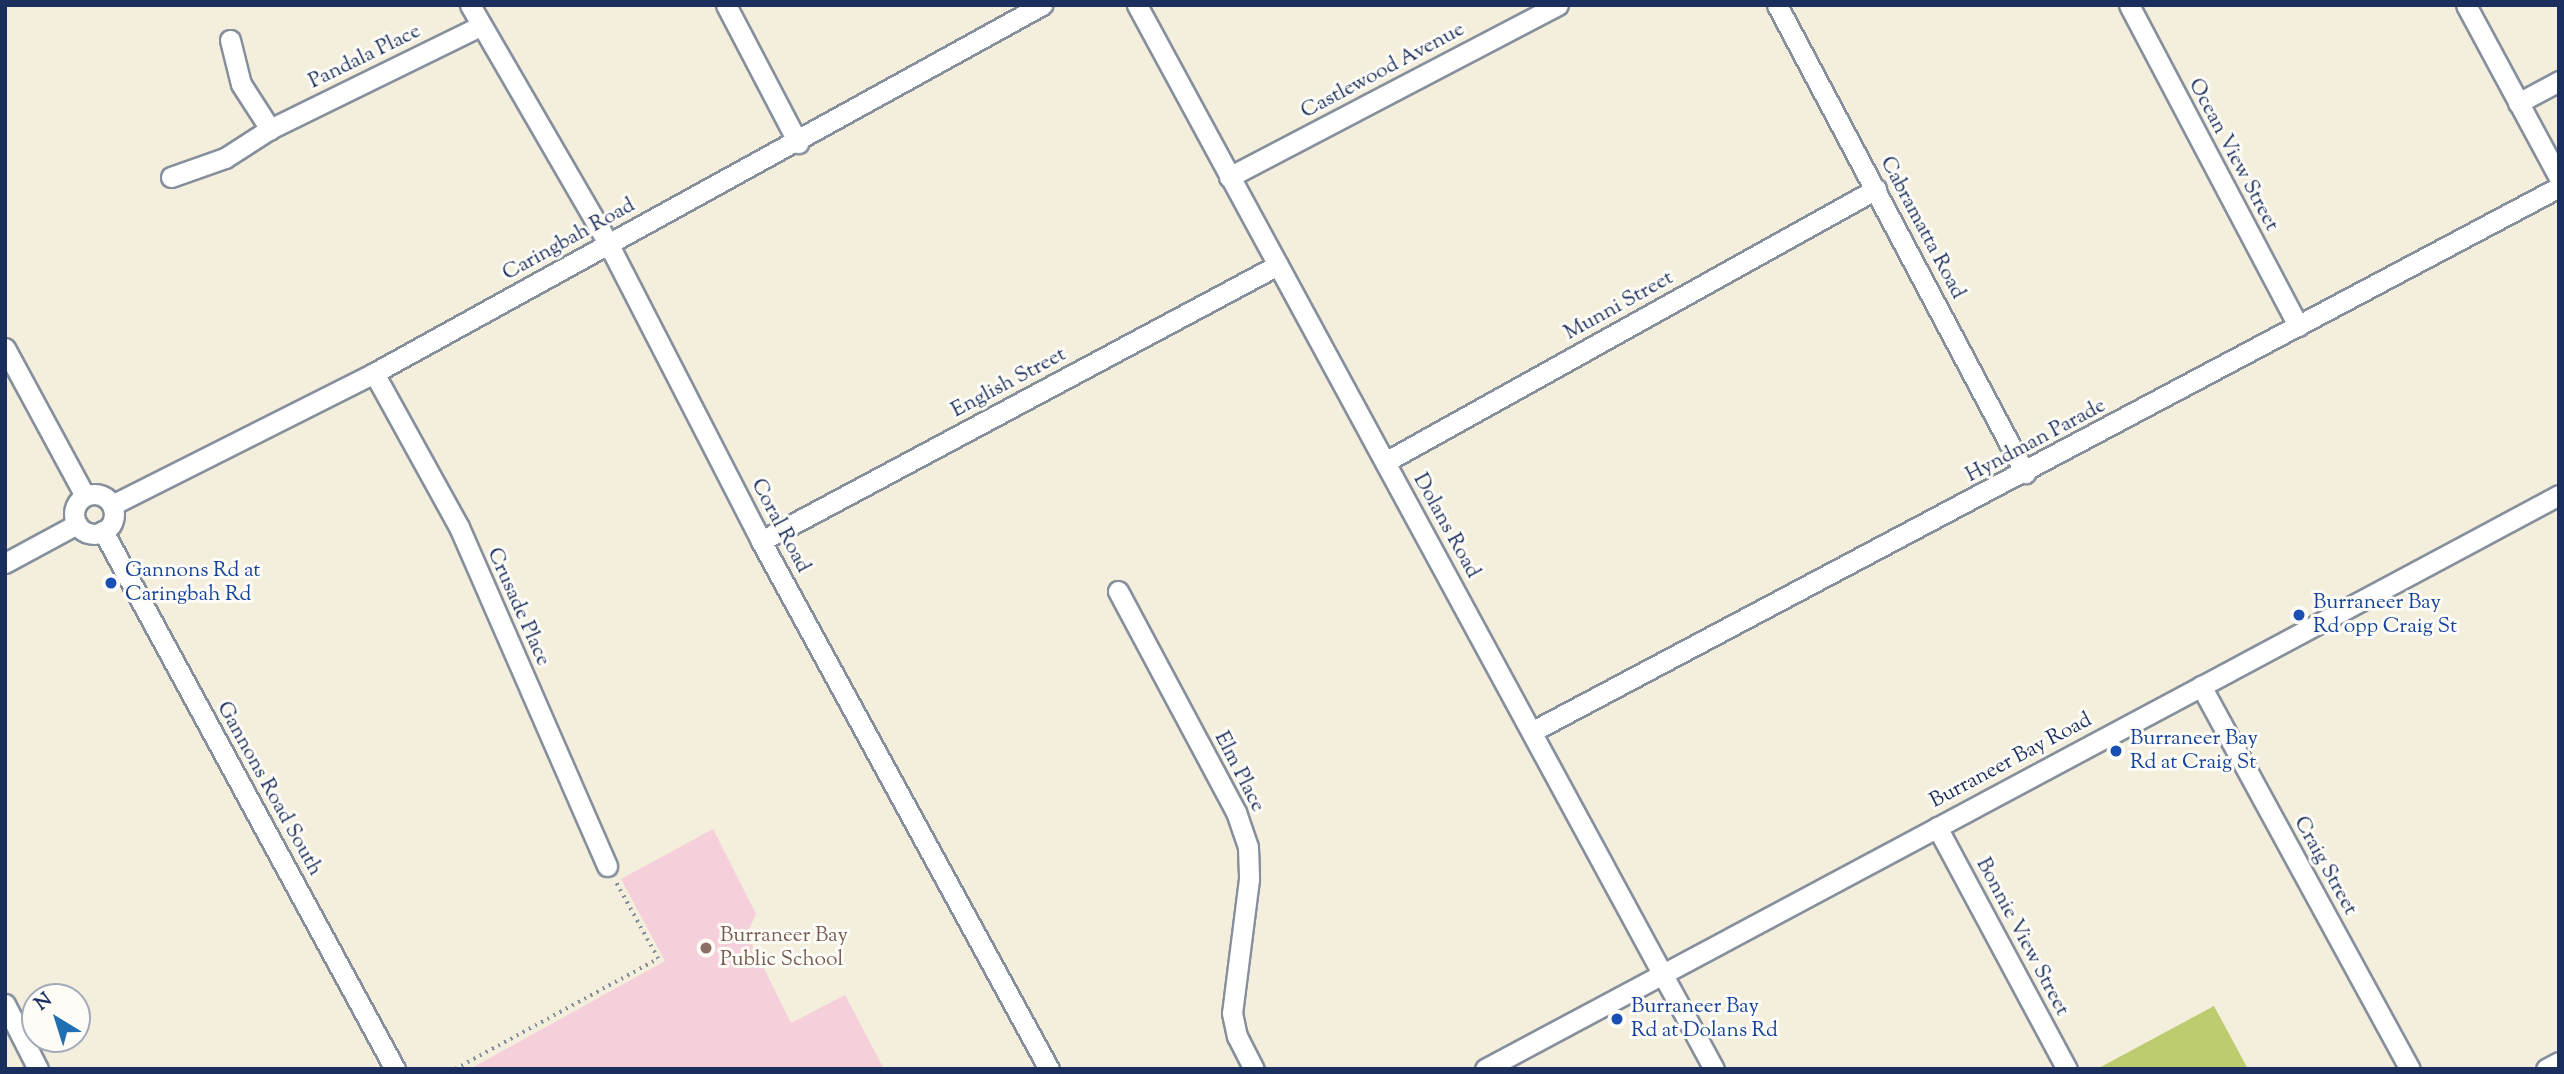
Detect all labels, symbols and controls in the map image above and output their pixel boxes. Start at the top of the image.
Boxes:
street label: Castlewood Avenue [1297,17,1469,125]
street label: Pandala Place [305,19,425,95]
street label: Ocean View Street [2182,74,2284,236]
street label: Cabramatta Road [1874,152,1970,304]
street label: Caringbah Road [498,193,640,287]
street label: Munni Street [1560,266,1678,346]
street label: English Street [947,342,1071,424]
street label: Hyndman Parade [1962,394,2110,488]
street label: Dolans Road [1407,469,1485,583]
street label: Coral Road [745,475,815,577]
street label: Crusade Place [481,544,555,670]
place label: Gannons Rd at Caringbah Rd [125,558,261,608]
marker: Gannons Rd at Caringbah Rd [103,575,119,591]
place label: Burraneer Bay Rd opp Craig St [2313,590,2457,640]
marker: Burraneer Bay Rd opp Craig St [2291,607,2307,623]
street label: Gannons Road South [211,697,327,881]
street label: Burraneer Bay Road [1926,708,2096,814]
place label: Burraneer Bay Rd at Craig St [2130,726,2258,776]
street label: Elm Place [1208,728,1270,816]
marker: Burraneer Bay Rd at Craig St [2108,743,2124,759]
street label: Craig Street [2288,812,2362,920]
street label: Bonnie View Street [1970,854,2074,1020]
place label: Burraneer Bay Public School [720,923,848,973]
marker: Burraneer Bay Public School [698,940,714,956]
north arrow [21,983,91,1053]
text: N [30,987,58,1018]
place label: Burraneer Bay Rd at Dolans Rd [1631,994,1778,1044]
marker: Burraneer Bay Rd at Dolans Rd [1609,1011,1625,1027]

